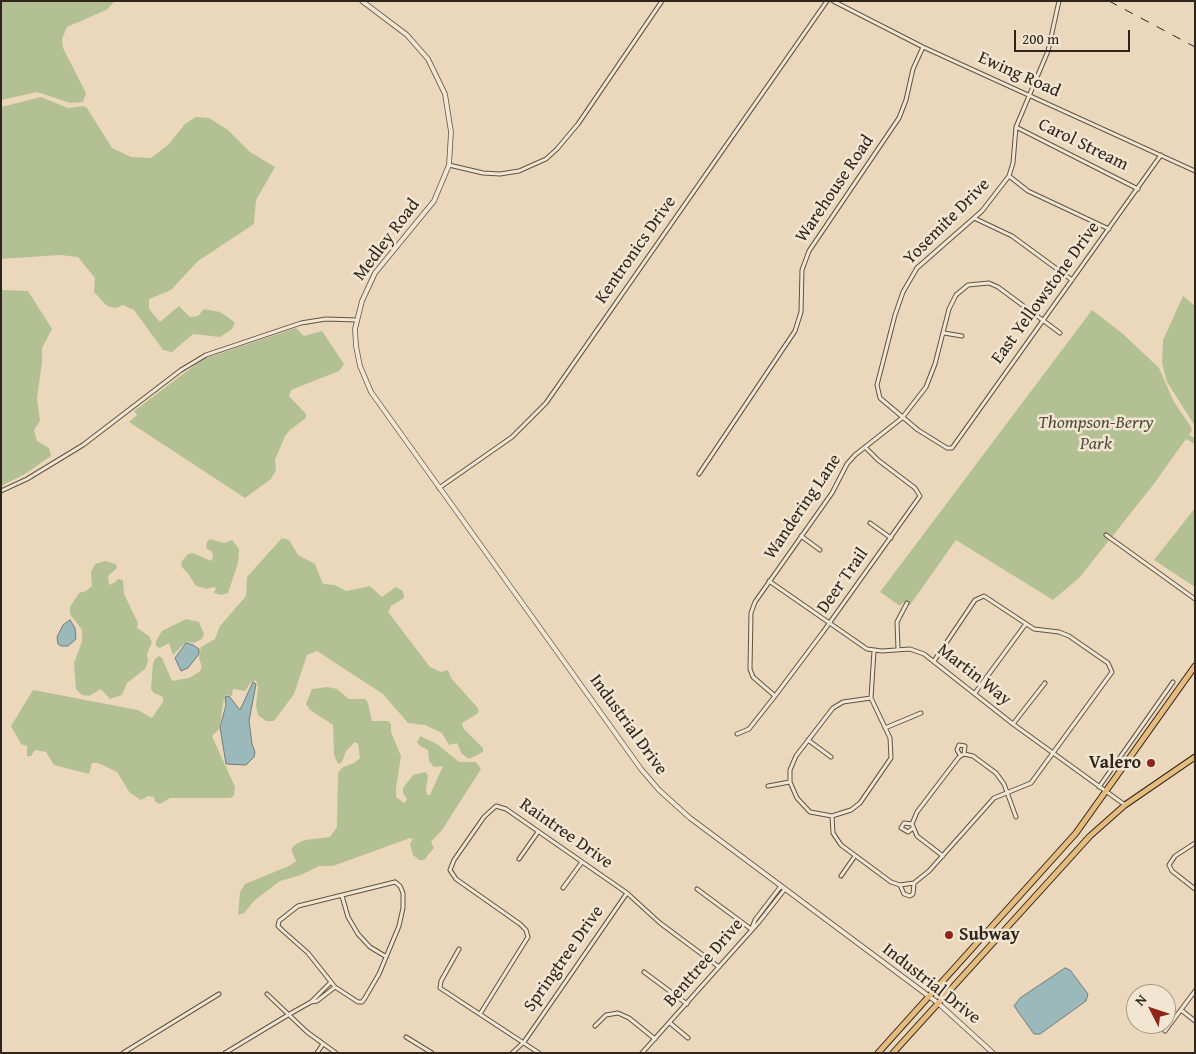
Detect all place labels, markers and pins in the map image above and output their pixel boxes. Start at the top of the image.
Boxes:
place label: Valero [1089,752,1141,774]
marker: Valero [1145,757,1157,769]
place label: Subway [959,924,1020,946]
marker: Subway [943,929,955,941]

